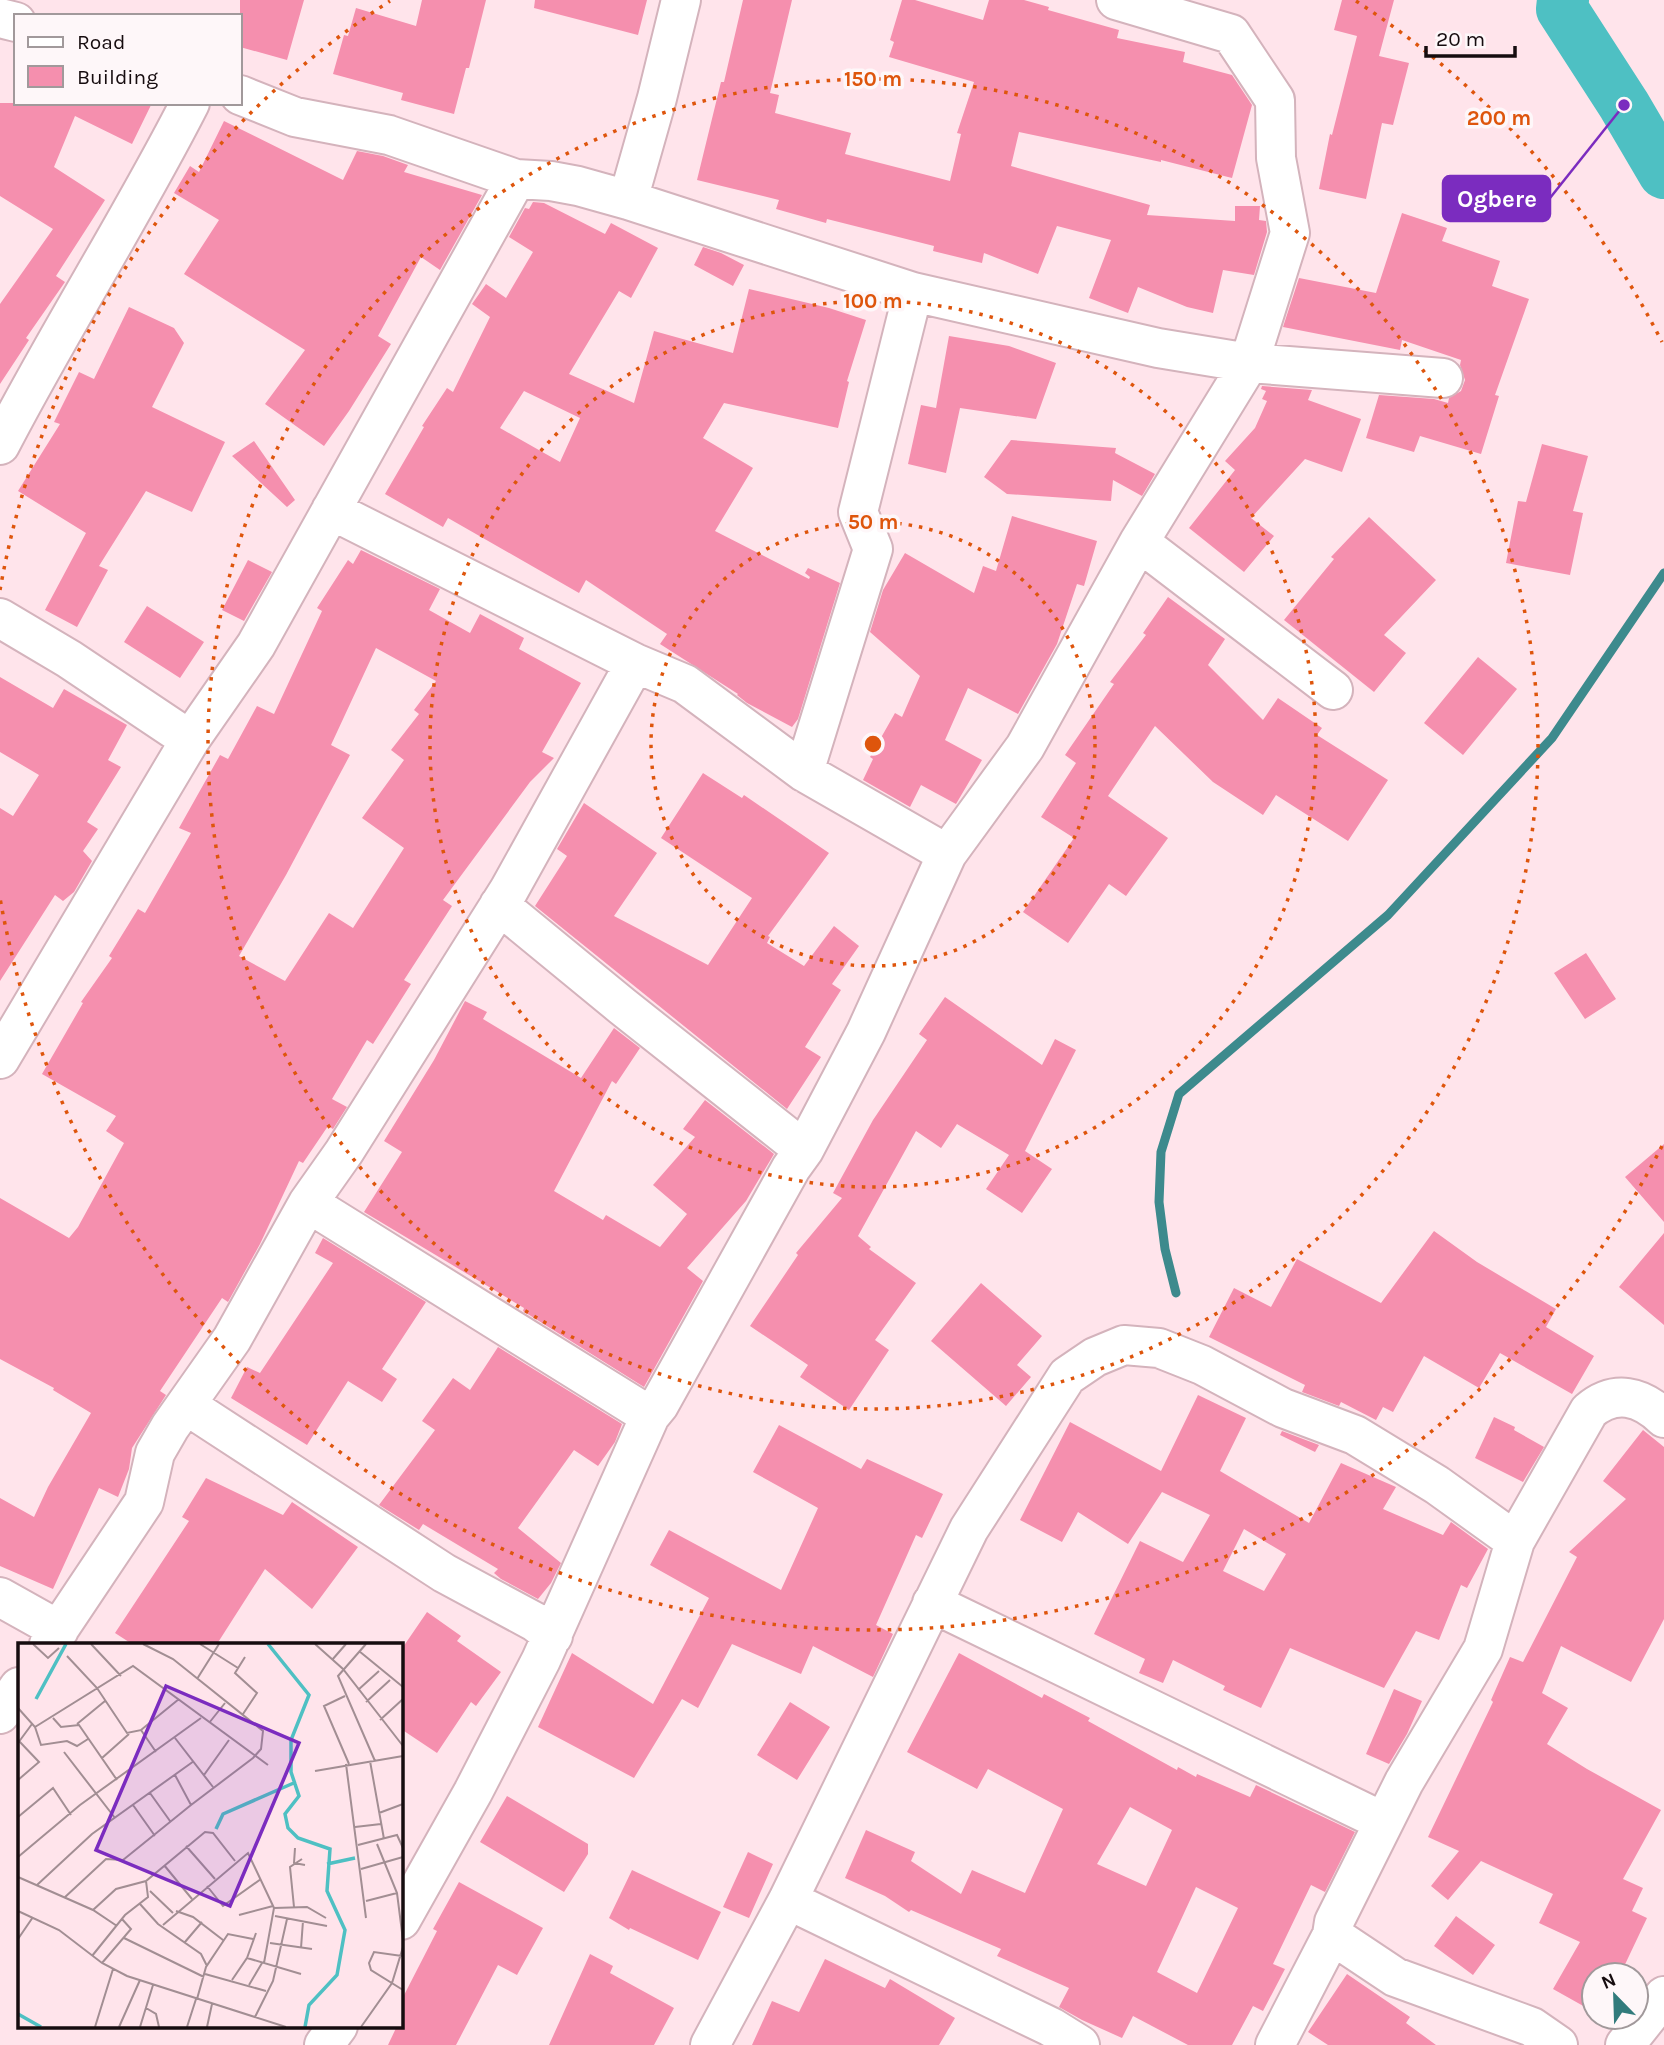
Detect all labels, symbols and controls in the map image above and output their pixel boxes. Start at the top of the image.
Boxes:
legend [14,14,242,105]
scale bar [1426,14,1515,58]
text: 20 m [1436,27,1485,51]
text: Road [77,30,125,54]
text: Building [77,65,158,89]
text: 150 m [844,67,902,91]
text: 200 m [1467,106,1531,130]
callout: Ogbere [1443,176,1550,221]
text: Ogbere [1457,185,1537,213]
text: 100 m [843,289,903,313]
text: 50 m [848,510,898,534]
centre of rings [861,732,885,756]
inset map [18,1643,402,2028]
north arrow [1580,1961,1650,2031]
text: N [1598,1968,1619,1994]

